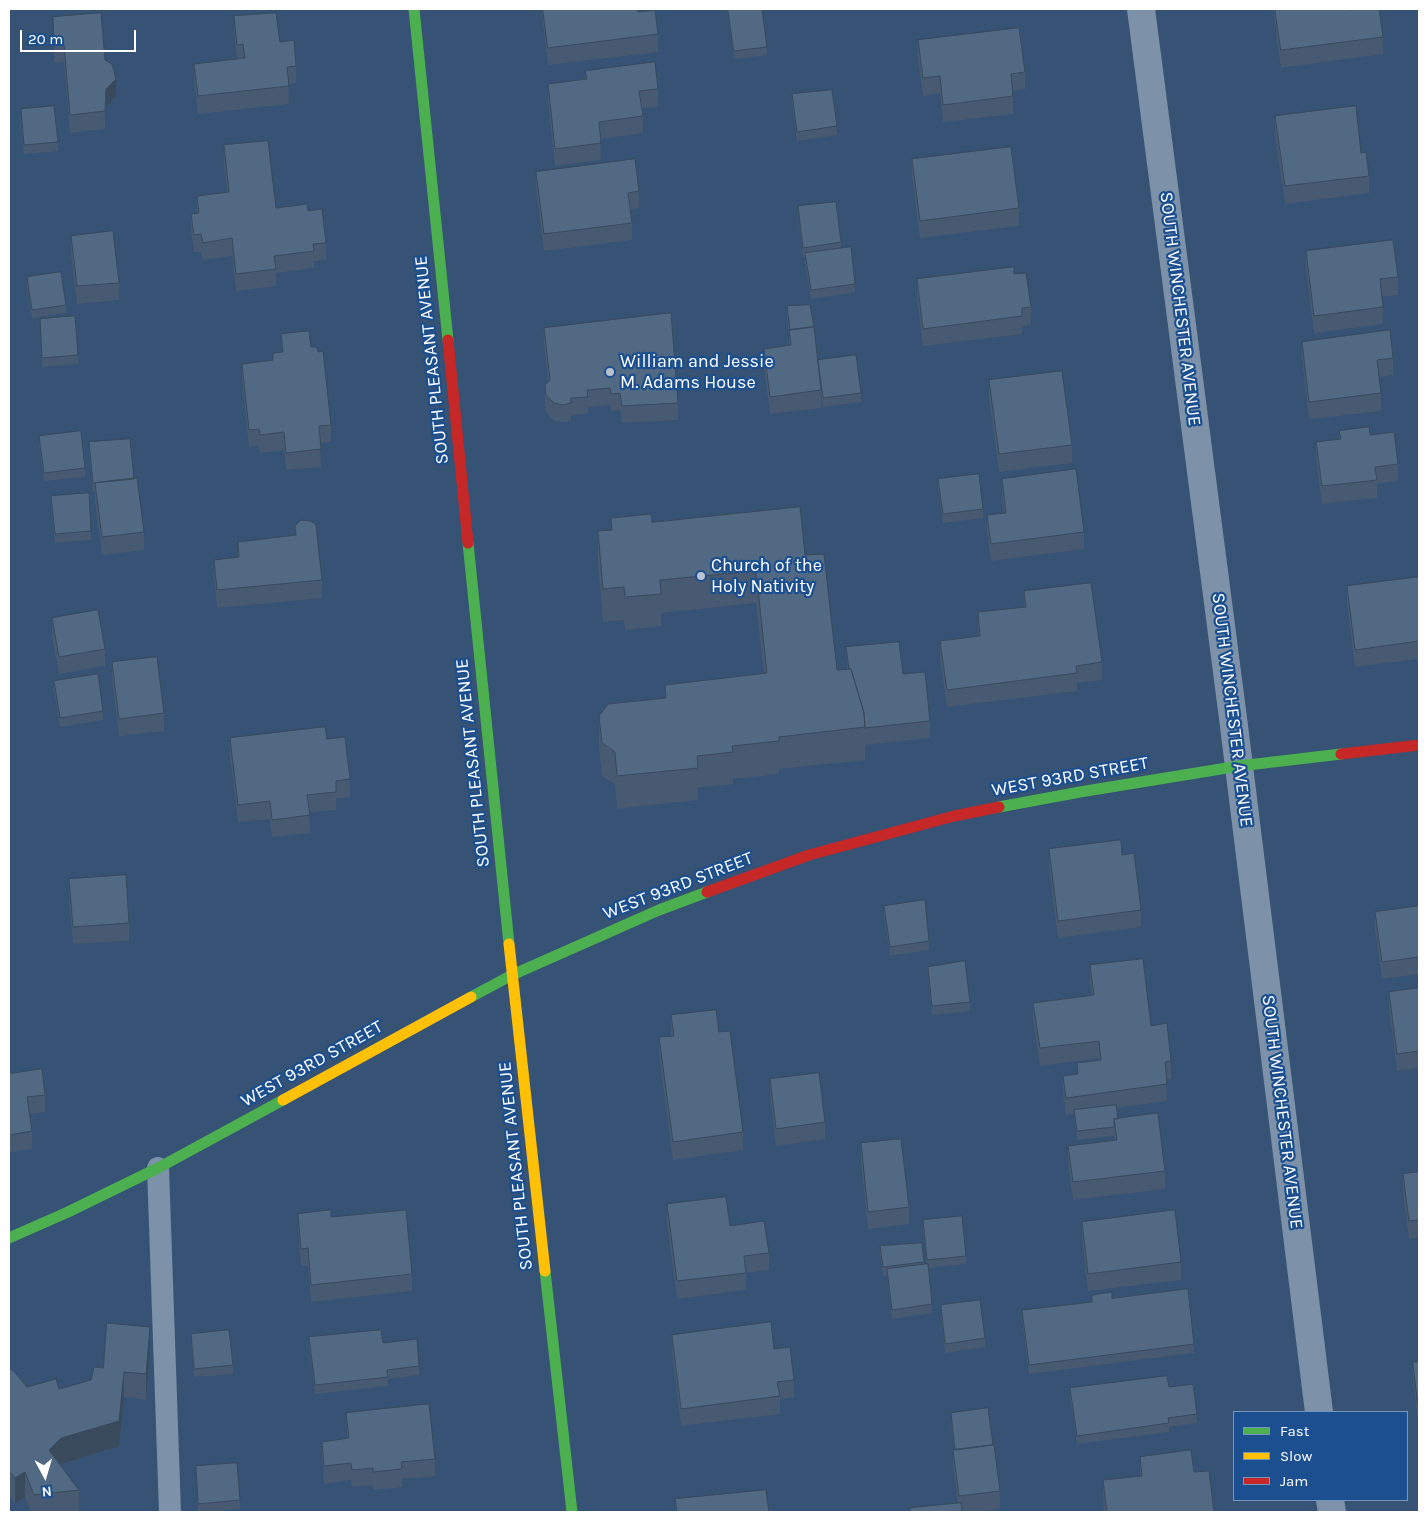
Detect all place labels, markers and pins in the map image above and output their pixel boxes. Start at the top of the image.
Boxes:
place label: William and Jessie M. Adams House [620,351,774,394]
marker: William and Jessie M. Adams House [604,366,616,378]
place label: Church of the Holy Nativity [711,555,822,598]
marker: Church of the Holy Nativity [695,570,707,582]

